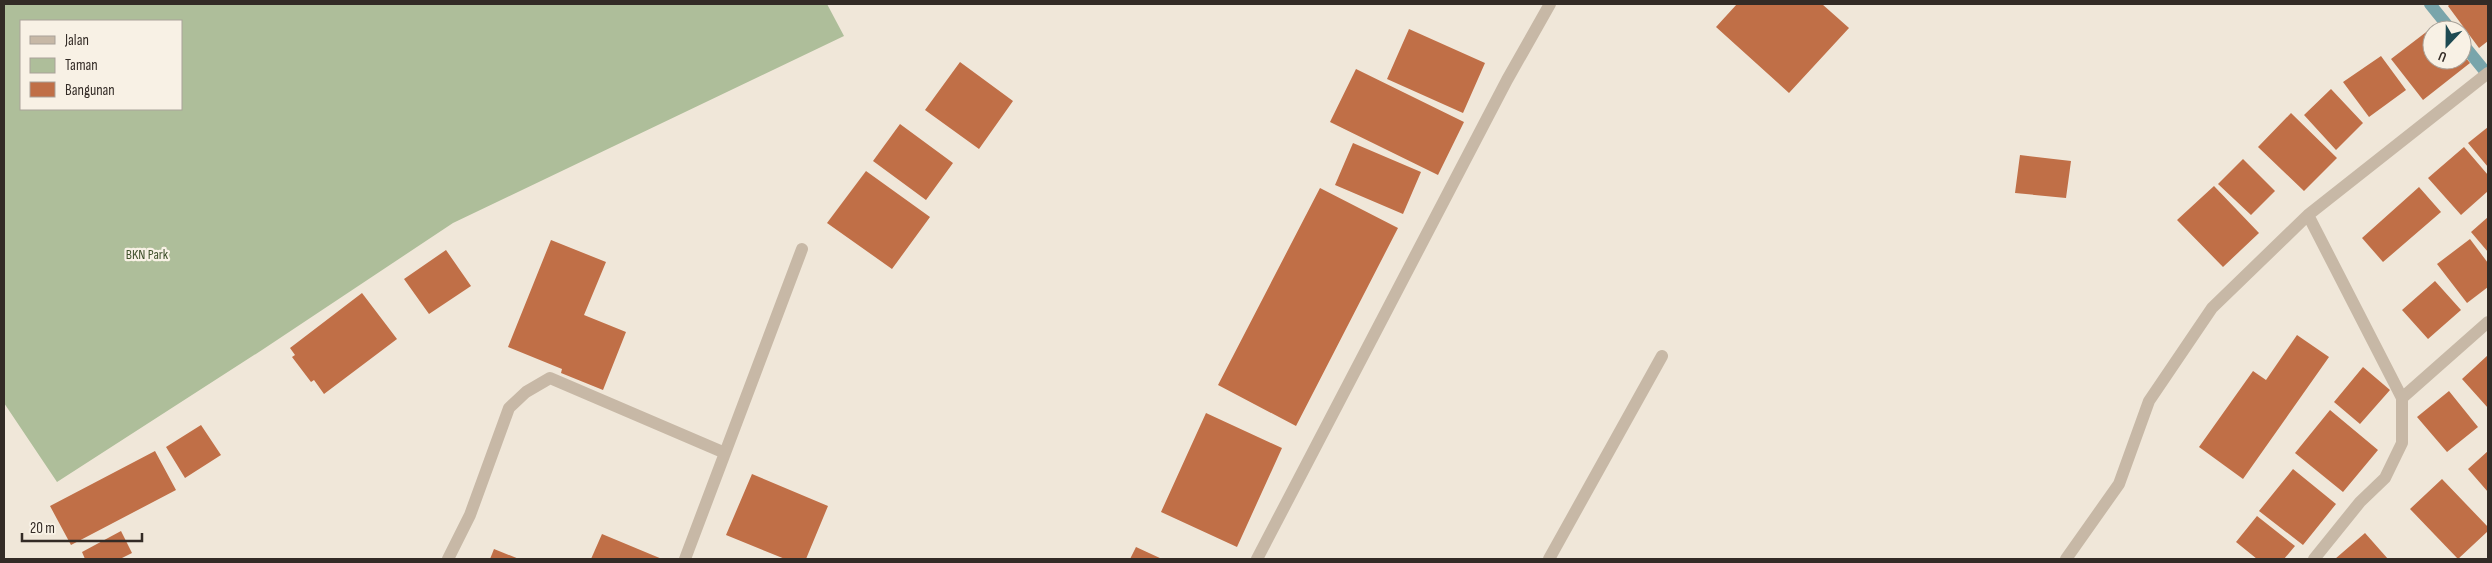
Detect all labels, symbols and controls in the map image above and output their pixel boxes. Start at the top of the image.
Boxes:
legend [20,20,182,110]
north arrow [2422,20,2472,70]
text: Jalan [64,31,89,50]
text: U [2436,47,2449,66]
text: Taman [65,56,98,75]
text: Bangunan [65,81,115,100]
park label: BKN Park [126,246,169,263]
scale bar [22,510,142,542]
text: 20 m [30,519,55,538]

